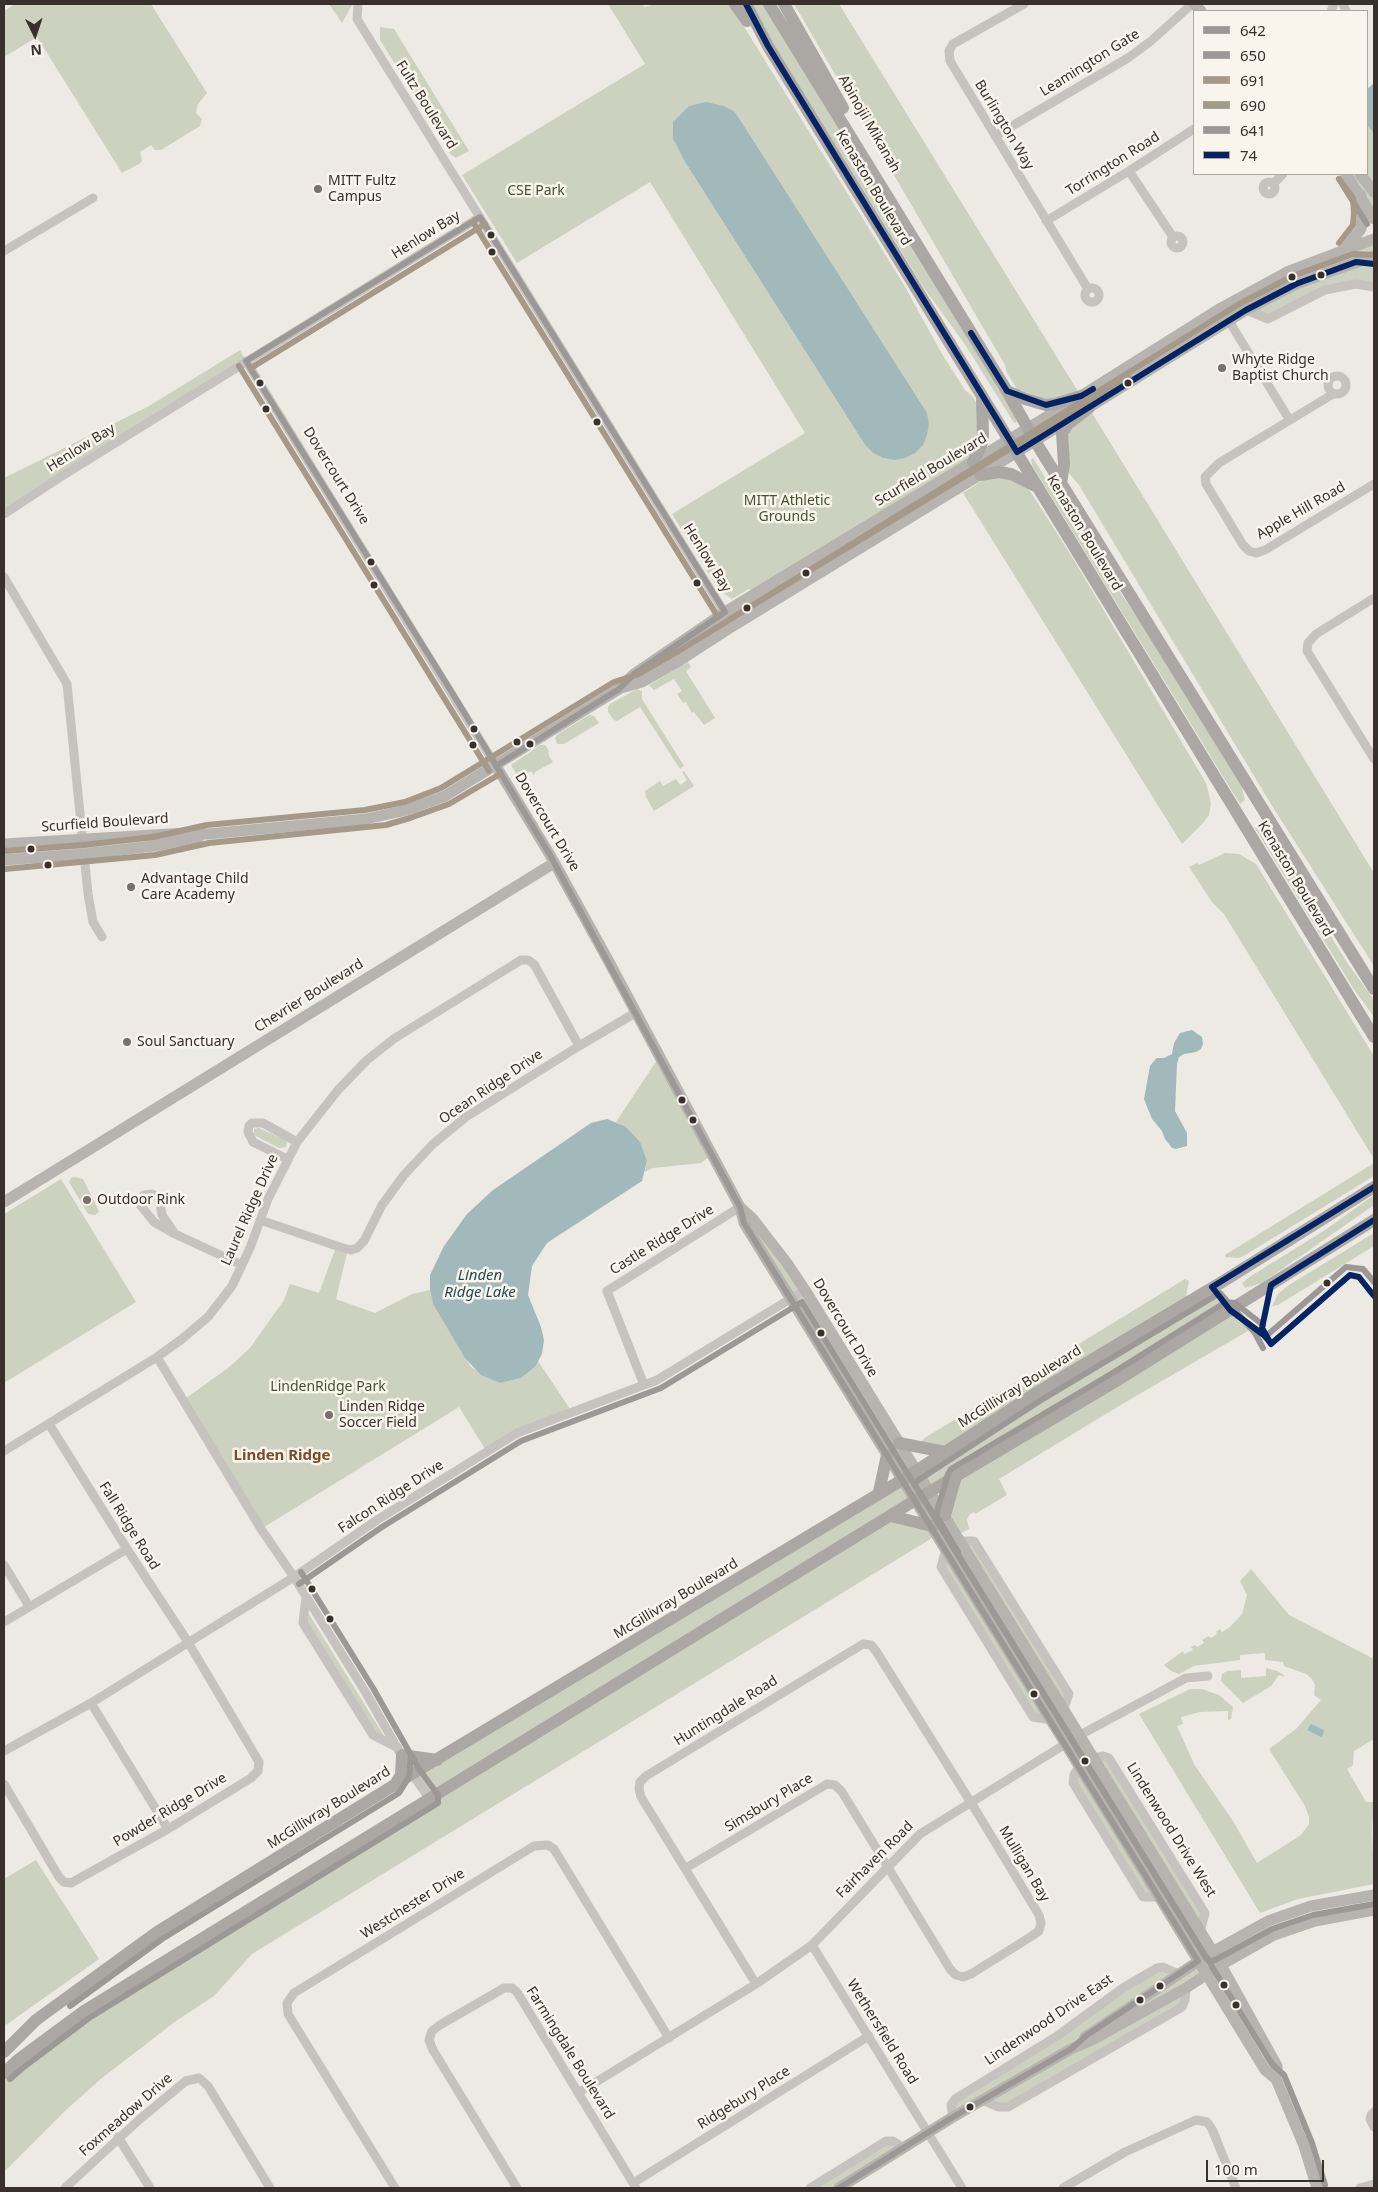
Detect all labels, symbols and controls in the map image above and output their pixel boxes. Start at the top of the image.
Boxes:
north arrow [10,10,60,60]
legend [1193,10,1368,175]
text: 642 [1240,20,1266,40]
street label: Leamington Gate [1037,26,1143,100]
text: N [30,41,42,60]
text: 650 [1240,45,1266,65]
street label: Fultz Boulevard [392,58,460,152]
text: 691 [1240,70,1266,90]
street label: Abinojii Mikanah [834,72,904,176]
street label: Burlington Way [971,77,1037,173]
text: 690 [1240,95,1266,115]
text: 641 [1240,120,1266,140]
street label: Kenaston Boulevard [832,127,914,249]
street label: Torrington Road [1063,128,1163,200]
text: 74 [1240,145,1257,165]
place label: MITT Fultz Campus [328,173,396,206]
marker: MITT Fultz Campus [312,183,324,195]
park label: CSE Park [507,183,565,199]
street label: Henlow Bay [389,207,463,263]
unlabelled marker [486,230,496,240]
unlabelled marker [487,247,497,257]
unlabelled marker [1316,270,1326,280]
unlabelled marker [1287,272,1297,282]
place label: Whyte Ridge Baptist Church [1232,352,1329,384]
marker: Whyte Ridge Baptist Church [1216,362,1228,374]
unlabelled marker [255,378,265,388]
unlabelled marker [1123,378,1133,388]
unlabelled marker [261,404,271,414]
unlabelled marker [592,417,602,427]
street label: Henlow Bay [44,420,118,476]
street label: Dovercourt Drive [299,424,373,528]
street label: Scurfield Boulevard [872,430,990,510]
street label: Kenaston Boulevard [1043,472,1125,594]
street label: Apple Hill Road [1254,479,1348,543]
park label: MITT Athletic Grounds [744,493,830,526]
street label: Henlow Bay [679,521,735,595]
unlabelled marker [366,557,376,567]
unlabelled marker [801,568,811,578]
unlabelled marker [692,578,702,588]
unlabelled marker [369,580,379,590]
unlabelled marker [742,603,752,613]
unlabelled marker [469,724,479,734]
unlabelled marker [512,737,522,747]
unlabelled marker [525,739,535,749]
unlabelled marker [468,740,478,750]
street label: Dovercourt Drive [511,770,583,874]
street label: Scurfield Boulevard [41,810,169,836]
street label: Kenaston Boulevard [1254,818,1336,940]
unlabelled marker [26,844,36,854]
unlabelled marker [43,860,53,870]
place label: Advantage Child Care Academy [141,871,249,904]
marker: Advantage Child Care Academy [125,881,137,893]
street label: Chevrier Boulevard [251,956,367,1036]
place label: Soul Sanctuary [137,1034,234,1050]
marker: Soul Sanctuary [121,1036,133,1048]
street label: Ocean Ridge Drive [436,1046,546,1128]
unlabelled marker [677,1095,687,1105]
unlabelled marker [688,1115,698,1125]
street label: Laurel Ridge Drive [218,1152,282,1268]
place label: Outdoor Rink [97,1192,185,1208]
marker: Outdoor Rink [81,1194,93,1206]
street label: Castle Ridge Drive [607,1201,717,1279]
water label: Linden Ridge Lake [444,1267,516,1302]
street label: Dovercourt Drive [809,1276,881,1380]
unlabelled marker [1322,1278,1332,1288]
unlabelled marker [816,1328,826,1338]
street label: McGillivray Boulevard [955,1342,1085,1432]
park label: LindenRidge Park [270,1379,386,1395]
place label: Linden Ridge Soccer Field [339,1399,425,1431]
marker: Linden Ridge Soccer Field [323,1409,335,1421]
district label: Linden Ridge [234,1447,330,1465]
street label: Falcon Ridge Drive [335,1457,447,1537]
street label: Fall Ridge Road [95,1479,163,1573]
street label: McGillivray Boulevard [611,1555,741,1643]
unlabelled marker [307,1584,317,1594]
unlabelled marker [325,1614,335,1624]
street label: Huntingdale Road [671,1672,781,1750]
unlabelled marker [1029,1689,1039,1699]
unlabelled marker [1080,1756,1090,1766]
street label: Lindenwood Drive West [1123,1760,1219,1900]
street label: McGillivray Boulevard [264,1763,394,1853]
street label: Powder Ridge Drive [110,1770,230,1850]
street label: Simsbury Place [722,1770,816,1836]
street label: Fairhaven Road [833,1818,917,1902]
street label: Mulligan Bay [995,1823,1053,1905]
street label: Westchester Drive [358,1865,468,1943]
street label: Lindenwood Drive East [982,1971,1116,2069]
street label: Wethersfield Road [843,1976,921,2088]
unlabelled marker [1219,1980,1229,1990]
unlabelled marker [1155,1981,1165,1991]
street label: Farmingdale Boulevard [522,1984,618,2122]
unlabelled marker [1135,1995,1145,2005]
unlabelled marker [1231,2000,1241,2010]
street label: Ridgebury Place [695,2063,793,2133]
street label: Foxmeadow Drive [76,2070,176,2160]
unlabelled marker [965,2102,975,2112]
scale bar [1208,2150,1326,2182]
text: 100 m [1214,2159,1258,2179]

